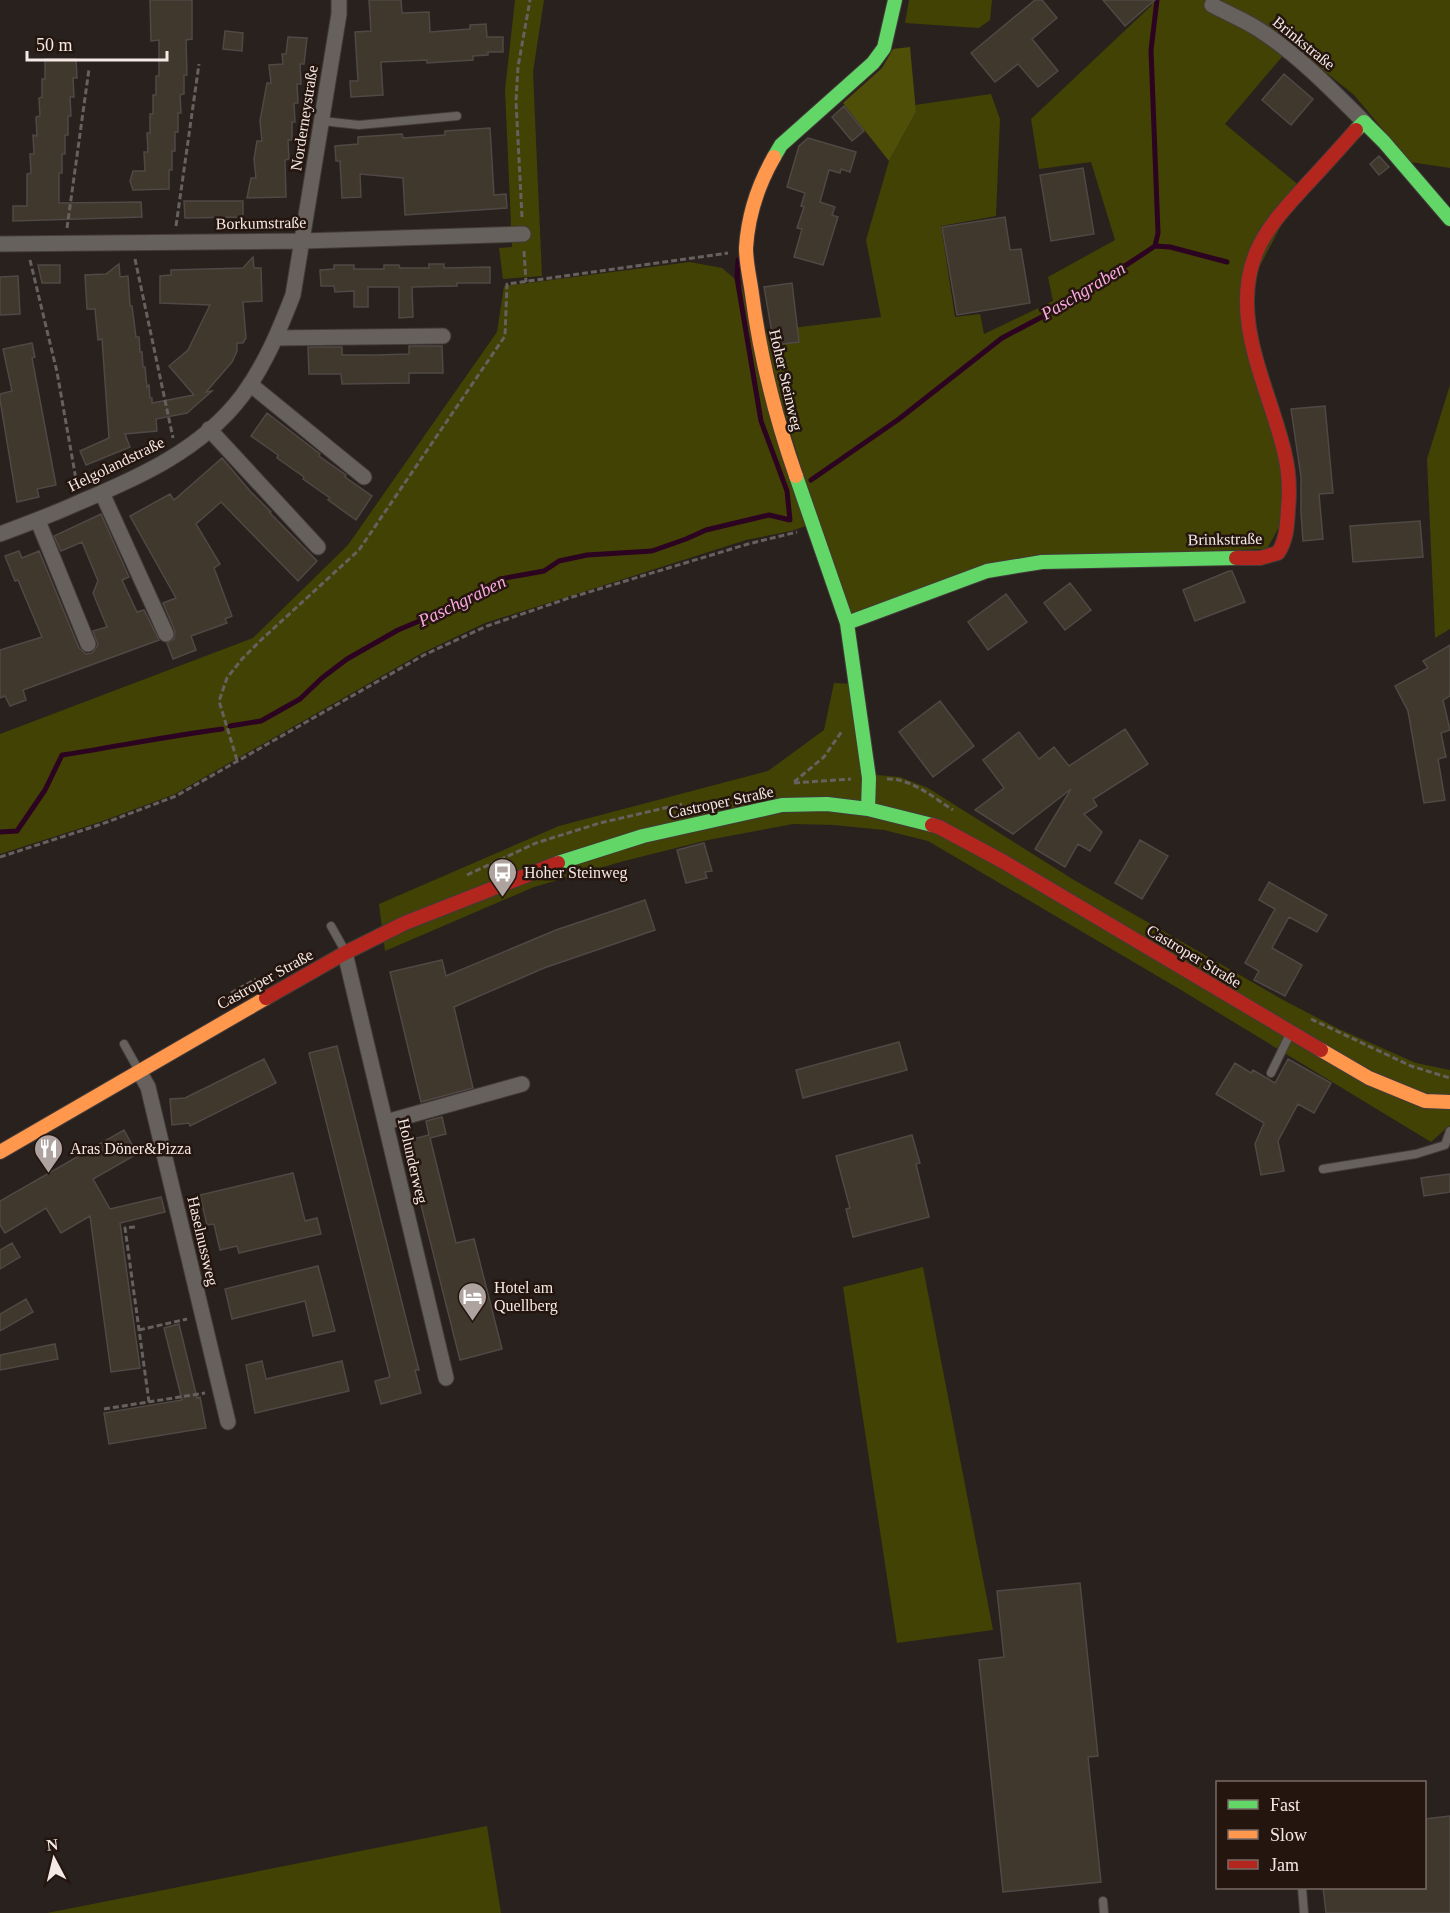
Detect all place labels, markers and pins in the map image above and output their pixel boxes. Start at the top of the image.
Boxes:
bus stop icon: Hoher Steinweg [487,856,519,898]
place label: Hoher Steinweg [524,864,628,882]
restaurant icon: Aras Döner&Pizza [33,1132,65,1174]
place label: Aras Döner&Pizza [70,1140,191,1157]
place label: Hotel am Quellberg [494,1279,558,1315]
hotel icon: Hotel am Quellberg [457,1280,489,1322]

